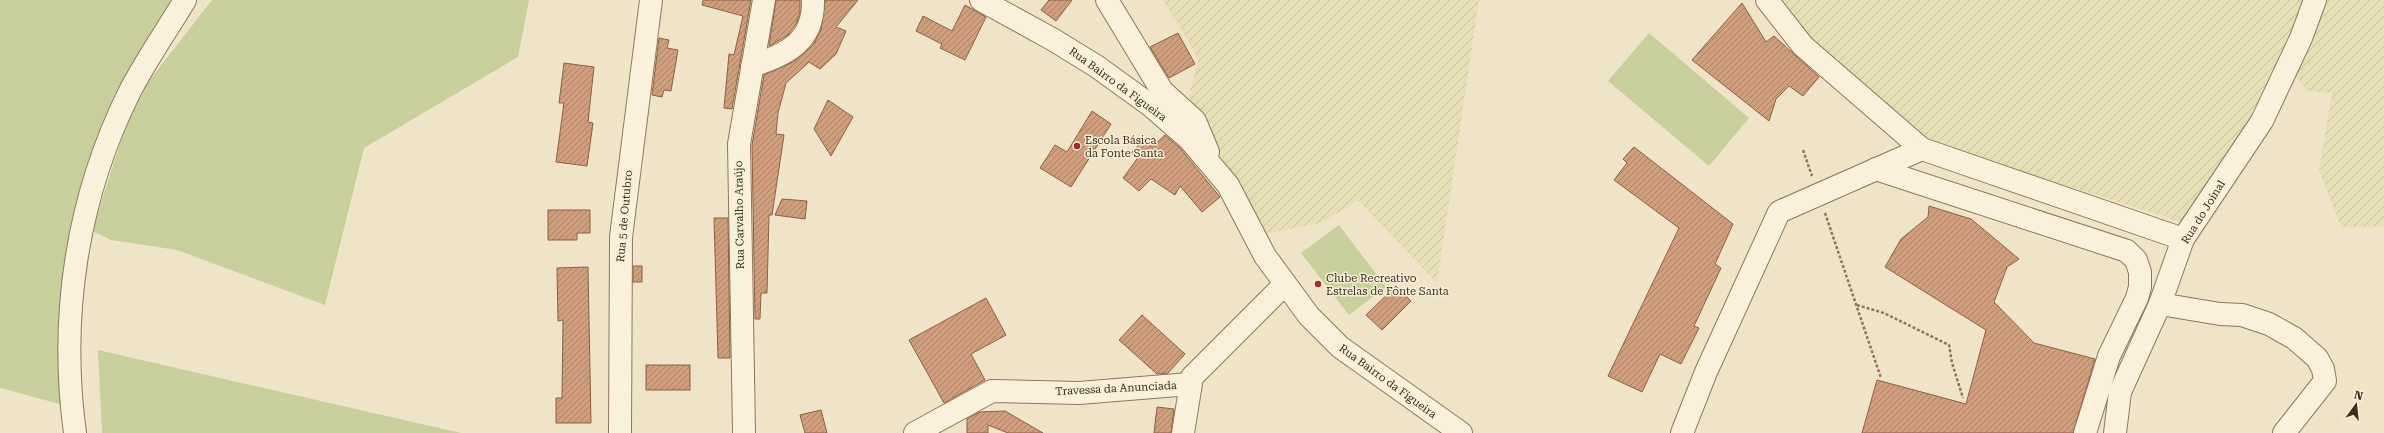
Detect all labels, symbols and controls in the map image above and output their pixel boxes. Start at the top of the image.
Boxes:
street label: Rua Bairro da Figueira [1066,45,1169,124]
place label: Escola Básica da Fonte Santa [1085,134,1164,160]
marker: Escola Básica da Fonte Santa [1072,141,1082,151]
street label: Rua Carvalho Araújo [732,160,747,269]
street label: Rua 5 de Outubro [614,169,635,263]
street label: Rua do Joinal [2179,178,2228,246]
place label: Clube Recreativo Estrelas de Fonte Santa [1326,272,1449,298]
marker: Clube Recreativo Estrelas de Fonte Santa [1313,279,1323,289]
street label: Rua Bairro da Figueira [1336,342,1439,421]
street label: Travessa da Anunciada [1055,379,1177,398]
north arrow [2336,385,2376,425]
text: N [2353,388,2365,403]

